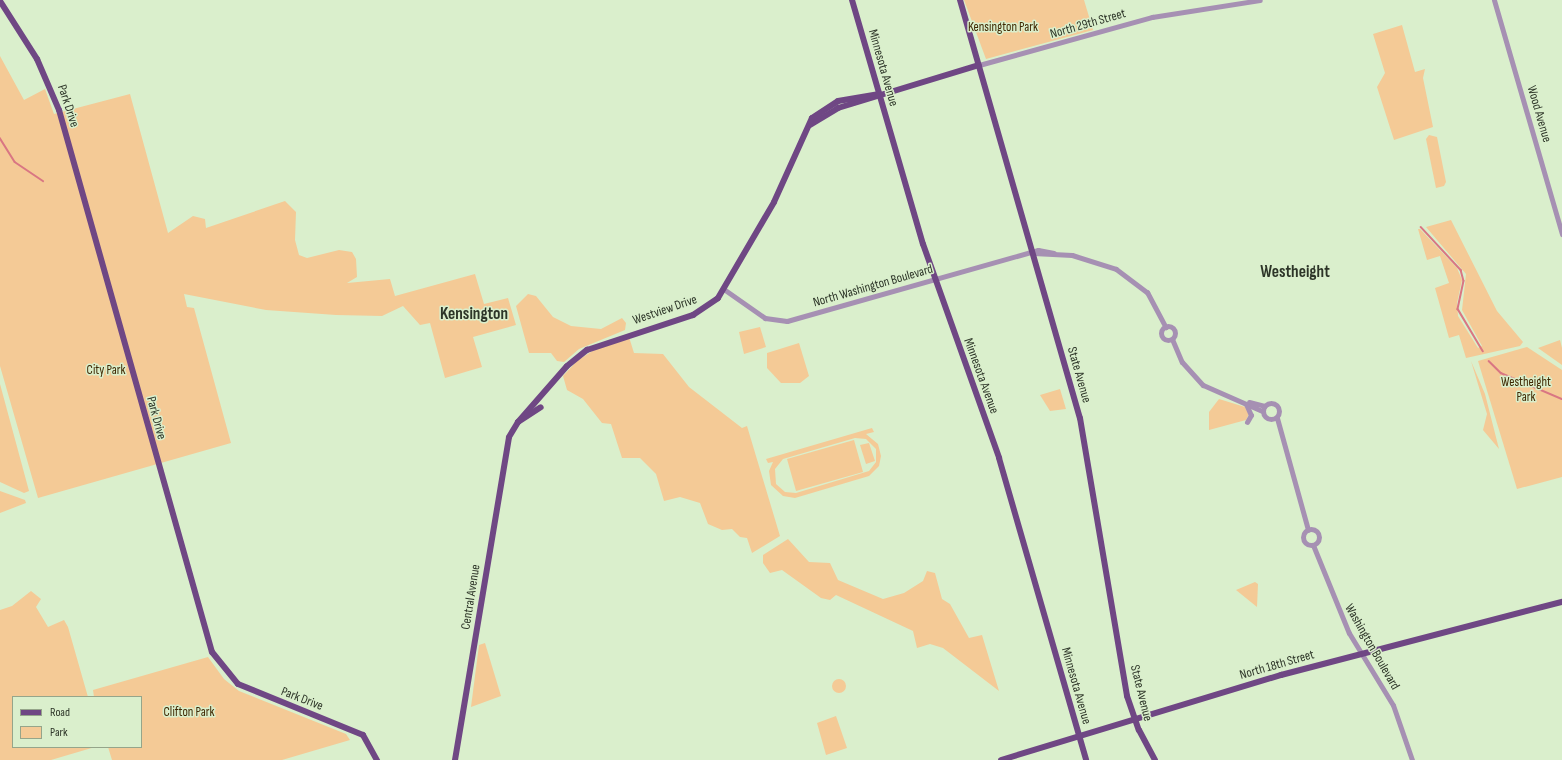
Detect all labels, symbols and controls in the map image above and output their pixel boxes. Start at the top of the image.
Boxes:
street label: North 29th Street [1048,6,1128,42]
park label: Kensington Park [968,19,1038,35]
street label: Minnesota Avenue [865,28,901,108]
street label: Park Drive [54,83,82,129]
street label: Wood Avenue [1523,84,1555,144]
street label: North Washington Boulevard [811,261,935,311]
district label: Westheight [1260,263,1330,283]
street label: Westview Drive [631,292,699,328]
district label: Kensington [440,305,508,325]
street label: Minnesota Avenue [960,336,1002,416]
street label: State Avenue [1064,345,1094,405]
park label: City Park [87,362,125,378]
park label: Westheight Park [1501,375,1551,406]
street label: Park Drive [143,395,169,441]
street label: Central Avenue [458,563,484,631]
street label: Washington Boulevard [1341,601,1403,693]
street label: Minnesota Avenue [1058,646,1094,726]
street label: North 18th Street [1238,647,1316,683]
street label: State Avenue [1126,663,1156,723]
street label: Park Drive [279,684,325,714]
legend [12,696,142,748]
park label: Clifton Park [163,704,215,720]
text: Road [50,705,70,720]
text: Park [50,725,68,740]

